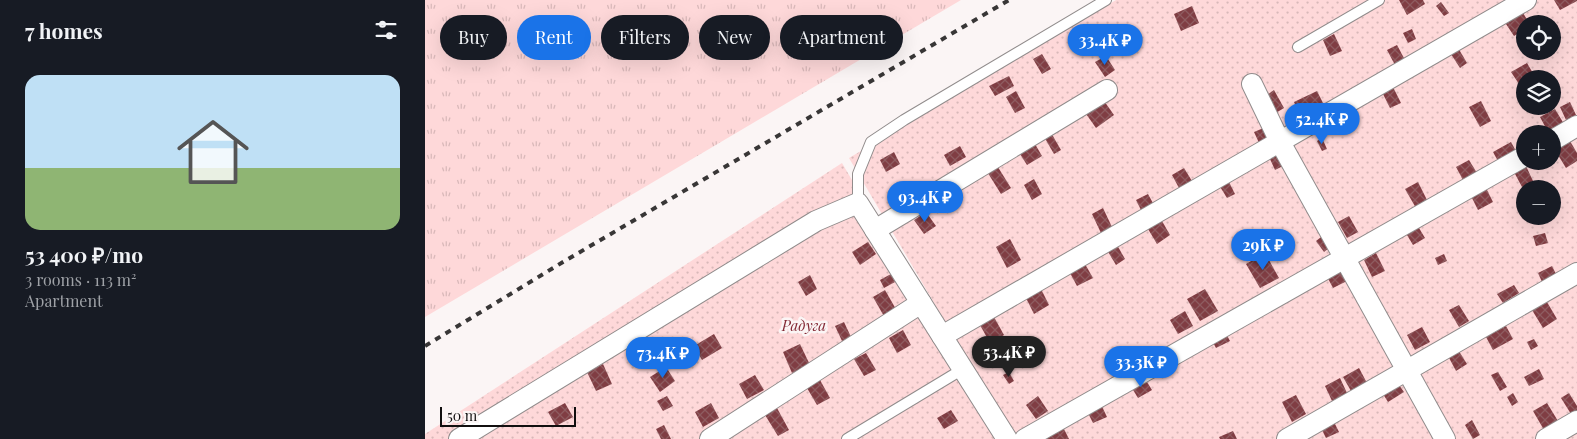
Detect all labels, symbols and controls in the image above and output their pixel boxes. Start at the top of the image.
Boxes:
chip: Buy [440,15,507,60]
chip: Rent [517,15,591,60]
chip: Filters [601,15,689,60]
chip: New [699,15,770,60]
chip: Apartment [780,15,903,60]
map controls [1516,15,1561,225]
button: locate [1516,15,1561,60]
text: 7 homes [25,16,103,44]
icon: filters [372,16,400,44]
pin: 33.4K ₽ [1059,23,1151,66]
text: 33.4K ₽ [1079,29,1131,50]
button: layers [1516,70,1561,115]
pin: 52.4K ₽ [1276,102,1368,145]
icon: home [168,107,258,197]
text: 52.4K ₽ [1296,108,1348,129]
button: + [1516,125,1561,170]
pin: 93.4K ₽ [879,180,971,223]
button: − [1516,180,1561,225]
text: 93.4K ₽ [898,186,952,207]
pin: 29K ₽ [1228,228,1298,271]
text: 29K ₽ [1242,234,1284,255]
text: 53 400 ₽/mo [25,240,143,268]
text: 3 rooms · 113 m² [25,269,136,290]
text: Apartment [25,290,103,311]
park label: Радуга [781,315,826,335]
pin: 73.4K ₽ [617,336,709,379]
pin: 53.4K ₽ [963,336,1055,378]
text: 53.4K ₽ [983,341,1035,362]
text: 73.4K ₽ [637,342,689,363]
pin: 33.3K ₽ [1095,346,1187,388]
text: 33.3K ₽ [1115,351,1167,372]
scale bar [440,404,576,427]
text: 50 m [447,406,477,425]

